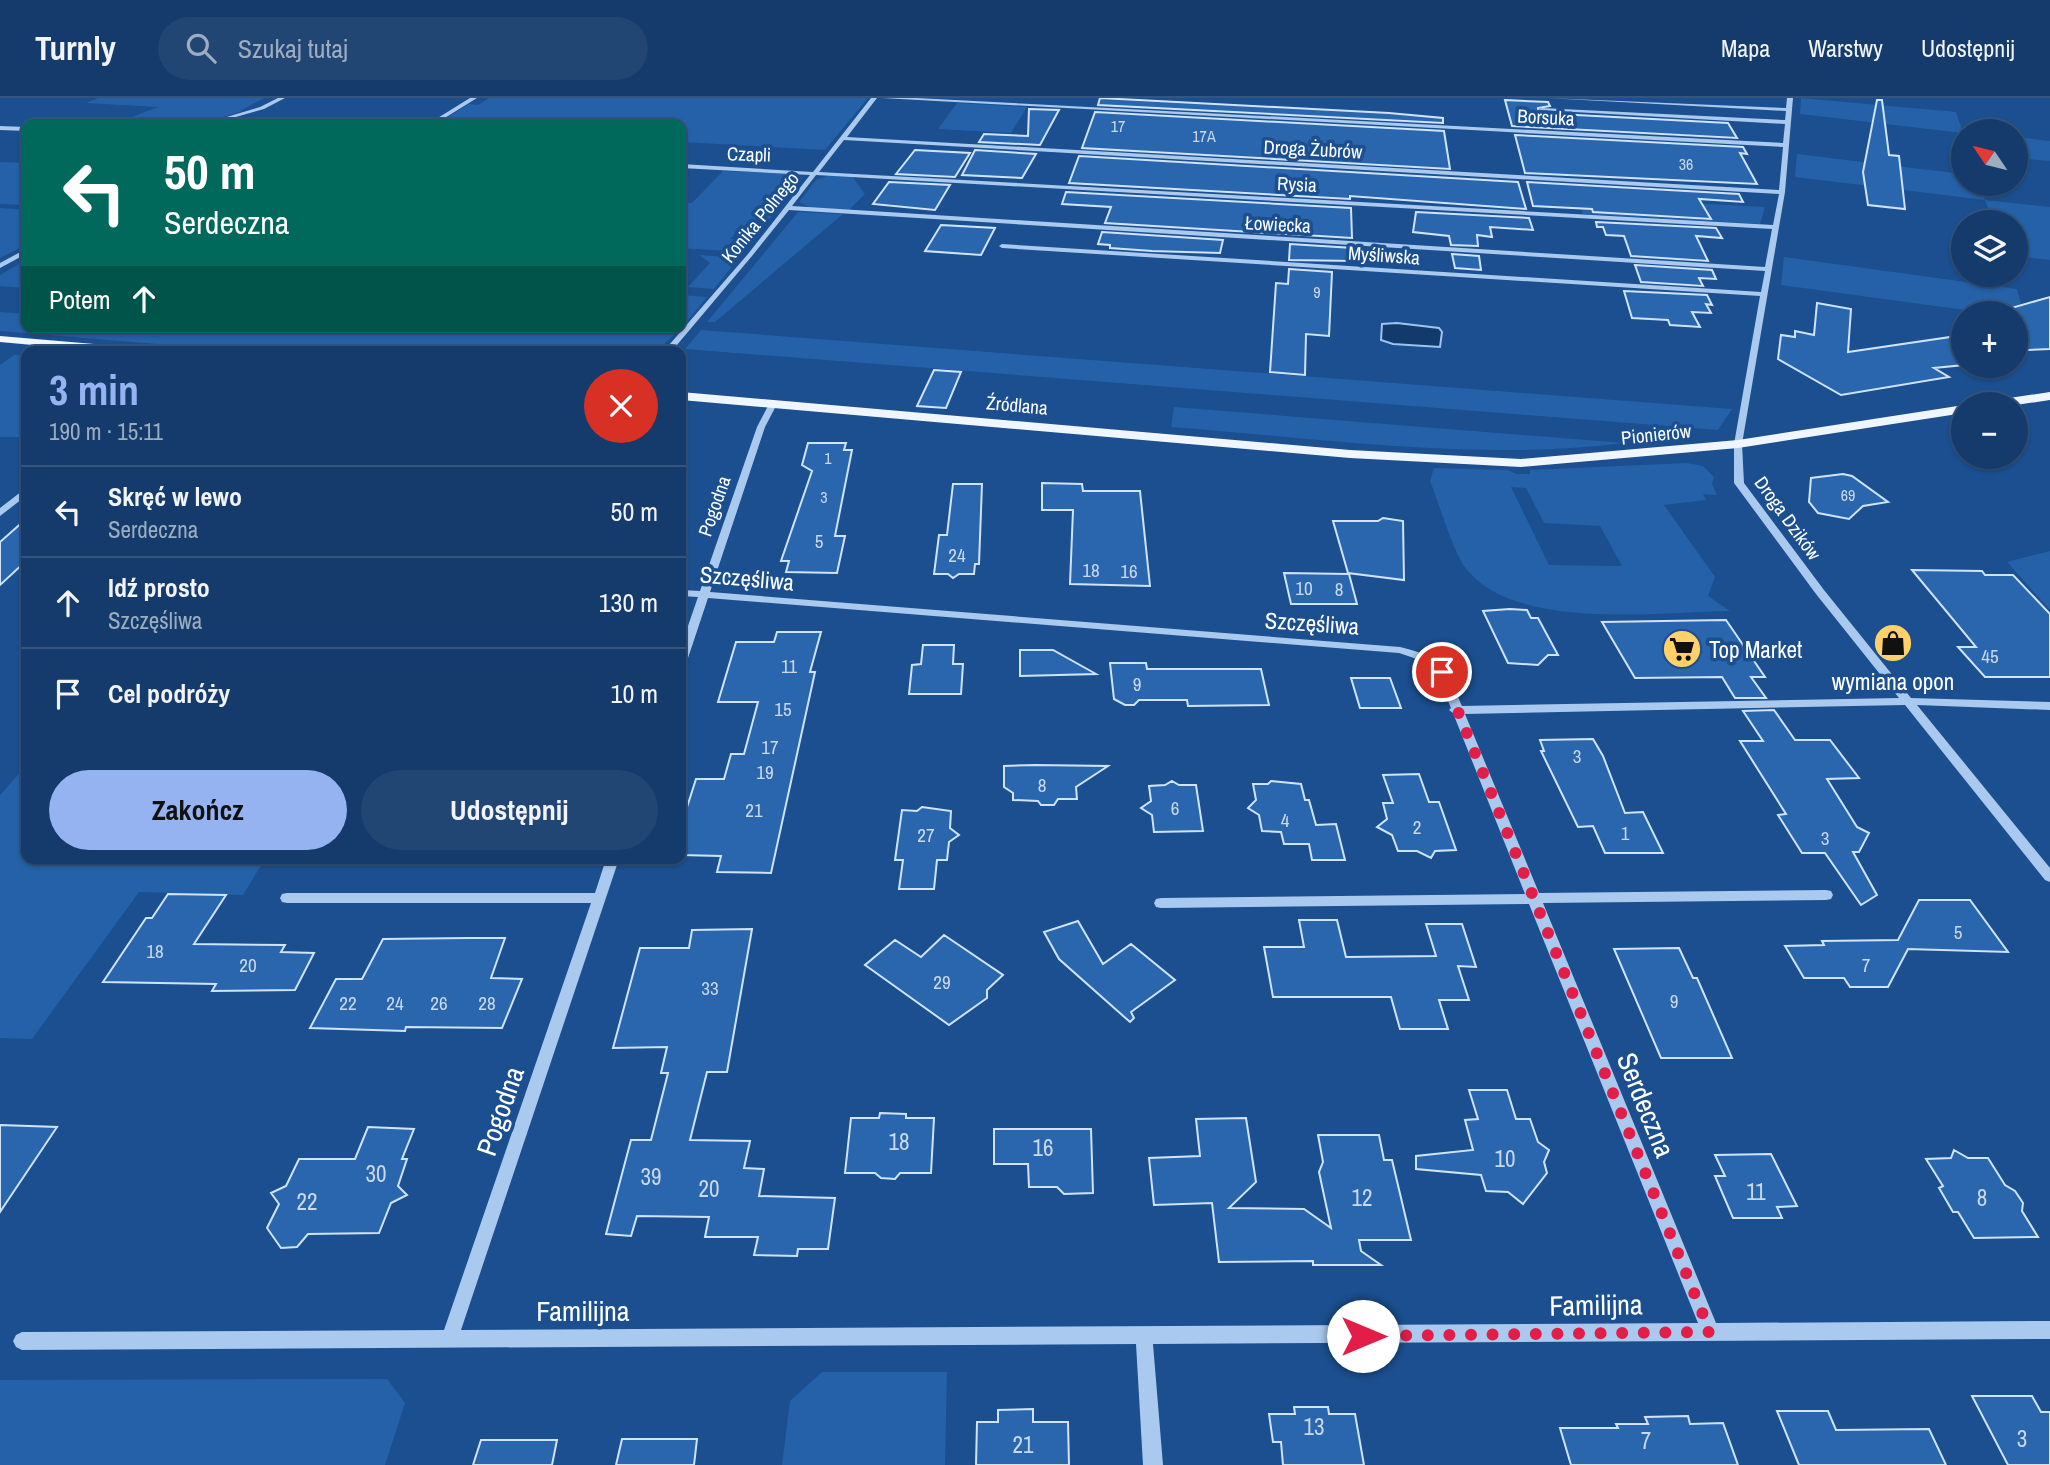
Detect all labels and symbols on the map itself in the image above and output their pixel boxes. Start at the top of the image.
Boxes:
street label: Borsuka [1517,103,1576,131]
house number: 17 [1111,115,1125,137]
north arrow [1951,119,2028,196]
house number: 17A [1192,125,1216,147]
street label: Droga Żubrów [1263,133,1364,165]
street label: Czapli [726,140,772,168]
house number: 36 [1679,153,1693,175]
street label: Konika Polnego [715,166,805,268]
street label: Rysia [1276,170,1318,198]
street label: Łowiecka [1244,209,1312,239]
street label: Myśliwska [1347,240,1421,270]
house number: 9 [1313,281,1321,303]
street label: Źródlana [985,389,1049,421]
street label: Pionierów [1620,417,1693,451]
house number: 1 [824,447,832,469]
street label: Droga Dzików [1749,471,1828,566]
street label: Pogodna [692,472,737,540]
house number: 69 [1841,484,1855,506]
house number: 3 [820,486,828,508]
house number: 5 [815,528,824,554]
house number: 24 [948,542,966,568]
house number: 18 [1082,557,1100,583]
street label: Szczęśliwa [699,558,796,598]
house number: 16 [1120,558,1138,584]
house number: 10 [1295,575,1313,601]
house number: 8 [1335,576,1343,602]
street label: Szczęśliwa [1264,604,1361,642]
shop icon: wymiana opon [1872,622,1914,664]
supermarket icon: Top Market [1661,628,1703,670]
place label: Top Market [1709,634,1802,665]
pin [1412,642,1472,702]
house number: 45 [1981,643,1999,669]
house number: 11 [781,653,797,679]
place label: wymiana opon [1832,666,1954,697]
house number: 9 [1133,671,1141,697]
house number: 15 [774,696,792,722]
house number: 17 [761,734,779,760]
house number: 3 [1573,743,1581,769]
house number: 19 [756,759,774,785]
house number: 8 [1038,772,1046,798]
house number: 6 [1171,795,1179,821]
house number: 21 [745,797,763,823]
house number: 4 [1281,807,1290,833]
house number: 2 [1413,814,1421,840]
house number: 1 [1621,820,1630,846]
house number: 27 [917,822,935,848]
house number: 3 [1821,825,1829,851]
house number: 5 [1954,919,1963,945]
house number: 18 [146,938,164,964]
house number: 20 [239,952,257,978]
house number: 7 [1862,952,1871,978]
house number: 29 [933,969,951,995]
house number: 33 [701,975,719,1001]
house number: 9 [1670,988,1678,1014]
house number: 22 [339,990,357,1016]
house number: 24 [386,990,404,1016]
house number: 26 [430,990,448,1016]
house number: 28 [478,990,496,1016]
street label: Serdeczna [1608,1047,1684,1163]
street label: Pogodna [467,1061,533,1161]
house number: 18 [889,1126,909,1157]
house number: 16 [1033,1132,1053,1163]
house number: 10 [1495,1143,1515,1174]
house number: 30 [366,1158,386,1189]
house number: 39 [641,1161,661,1192]
house number: 20 [699,1173,719,1204]
house number: 11 [1746,1176,1766,1207]
house number: 12 [1352,1182,1372,1213]
house number: 8 [1977,1182,1987,1213]
house number: 22 [297,1186,317,1217]
street label: Familijna [1549,1285,1643,1325]
street label: Familijna [536,1292,630,1330]
position arrow [1326,1299,1400,1373]
house number: 13 [1304,1411,1324,1442]
house number: 3 [2017,1423,2027,1454]
house number: 7 [1641,1425,1651,1456]
house number: 21 [1013,1429,1034,1460]

